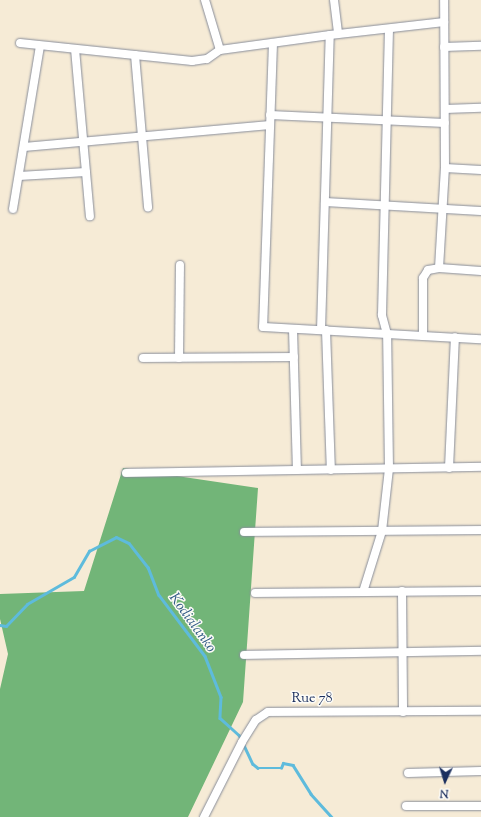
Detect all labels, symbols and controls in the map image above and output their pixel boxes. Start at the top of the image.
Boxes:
water label: Kodialanko [164,590,220,656]
street label: Rue 78 [291,691,333,707]
north arrow [425,761,465,801]
text: N [439,785,449,801]

